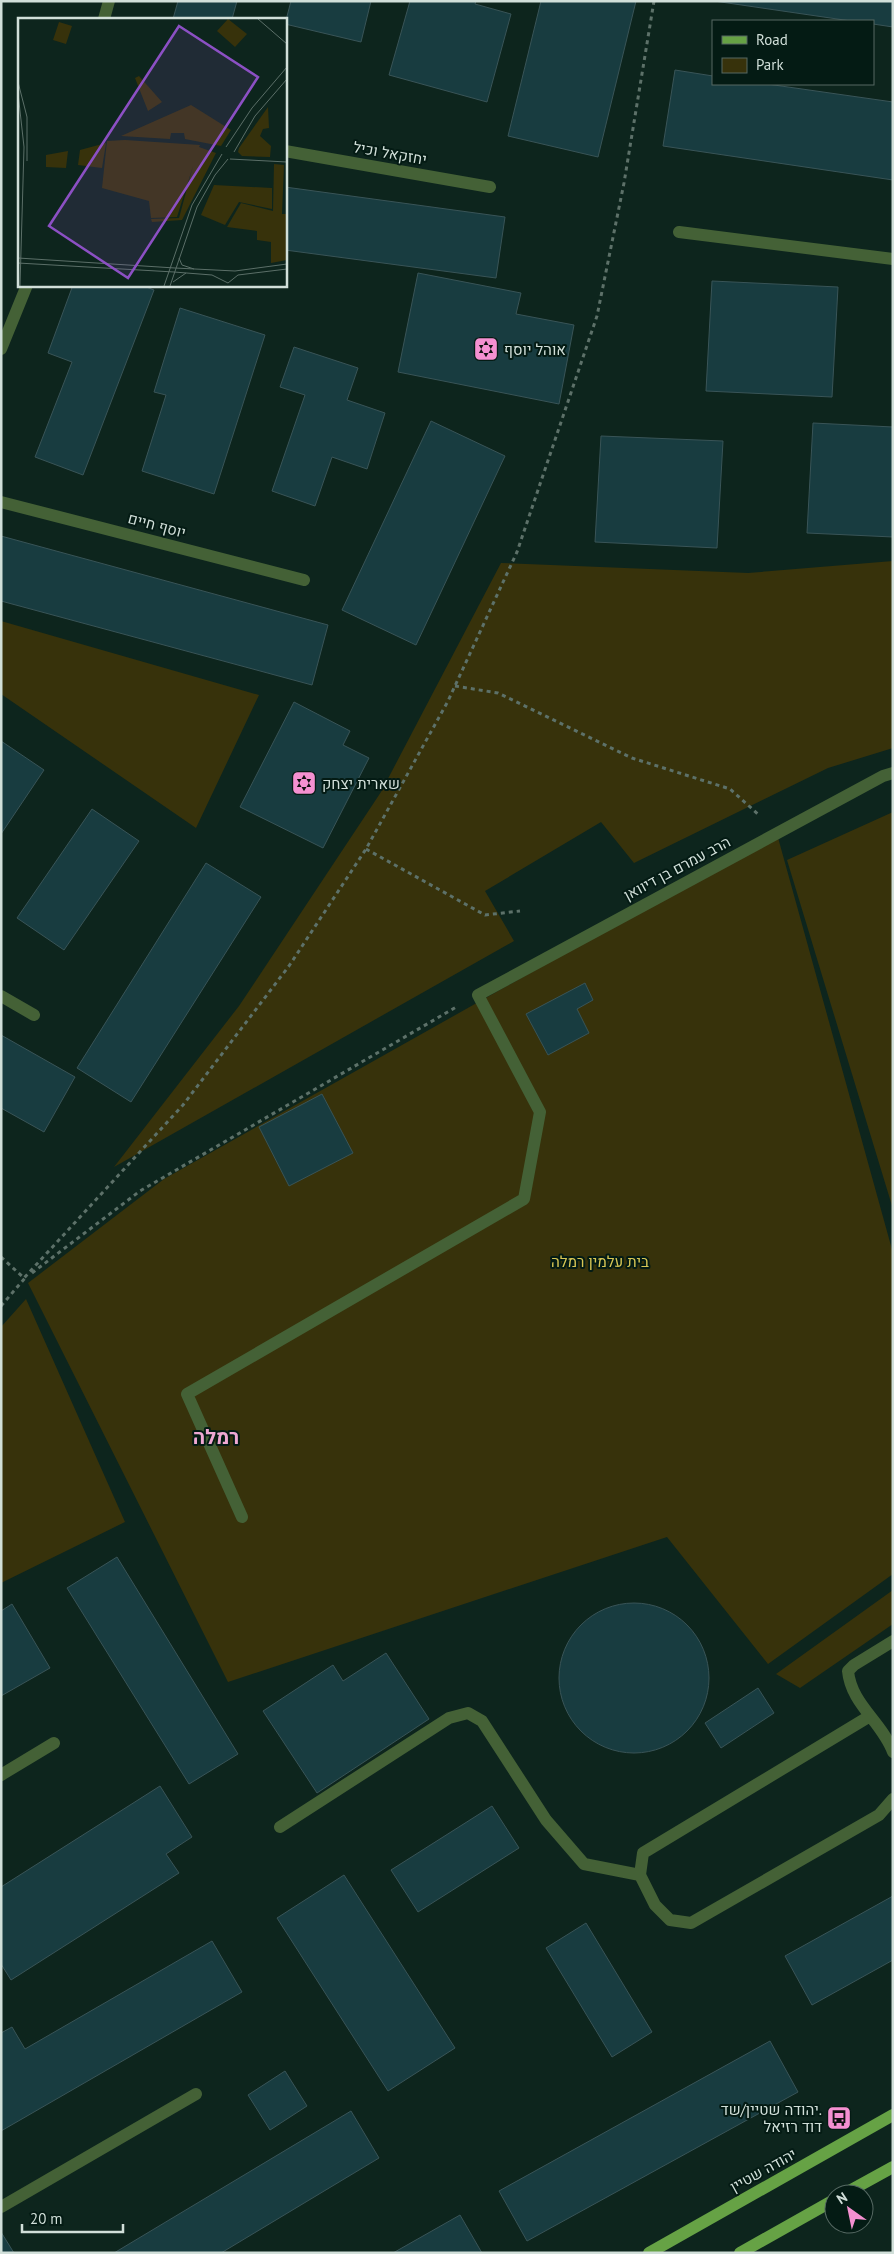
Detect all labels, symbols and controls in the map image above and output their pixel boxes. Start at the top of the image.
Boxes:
inset map [18,18,286,286]
legend [712,20,874,85]
text: Road [756,30,788,49]
text: Park [756,55,784,74]
street label: יחזקאל וכיל [352,137,428,169]
synagogue icon: אוהל יוסף [473,336,499,362]
place label: אוהל יוסף [504,340,566,359]
street label: יוסף חיים [126,508,188,542]
synagogue icon: שארית יצחק [291,770,317,796]
place label: שארית יצחק [322,774,400,793]
street label: הרב עמרם בן דיוואן [620,832,734,904]
park label: בית עלמין רמלה [551,1252,649,1271]
district label: רמלה [193,1424,239,1450]
place label: יהודה שטיין/שד. דוד רזיאל [721,2100,822,2136]
bus stop icon: יהודה שטיין/שד. דוד רזיאל [826,2105,852,2131]
street label: יהודה שטיין [726,2144,800,2196]
north arrow [824,2184,874,2234]
text: N [833,2188,851,2208]
scale bar [22,2202,124,2234]
text: 20 m [30,2209,63,2228]

